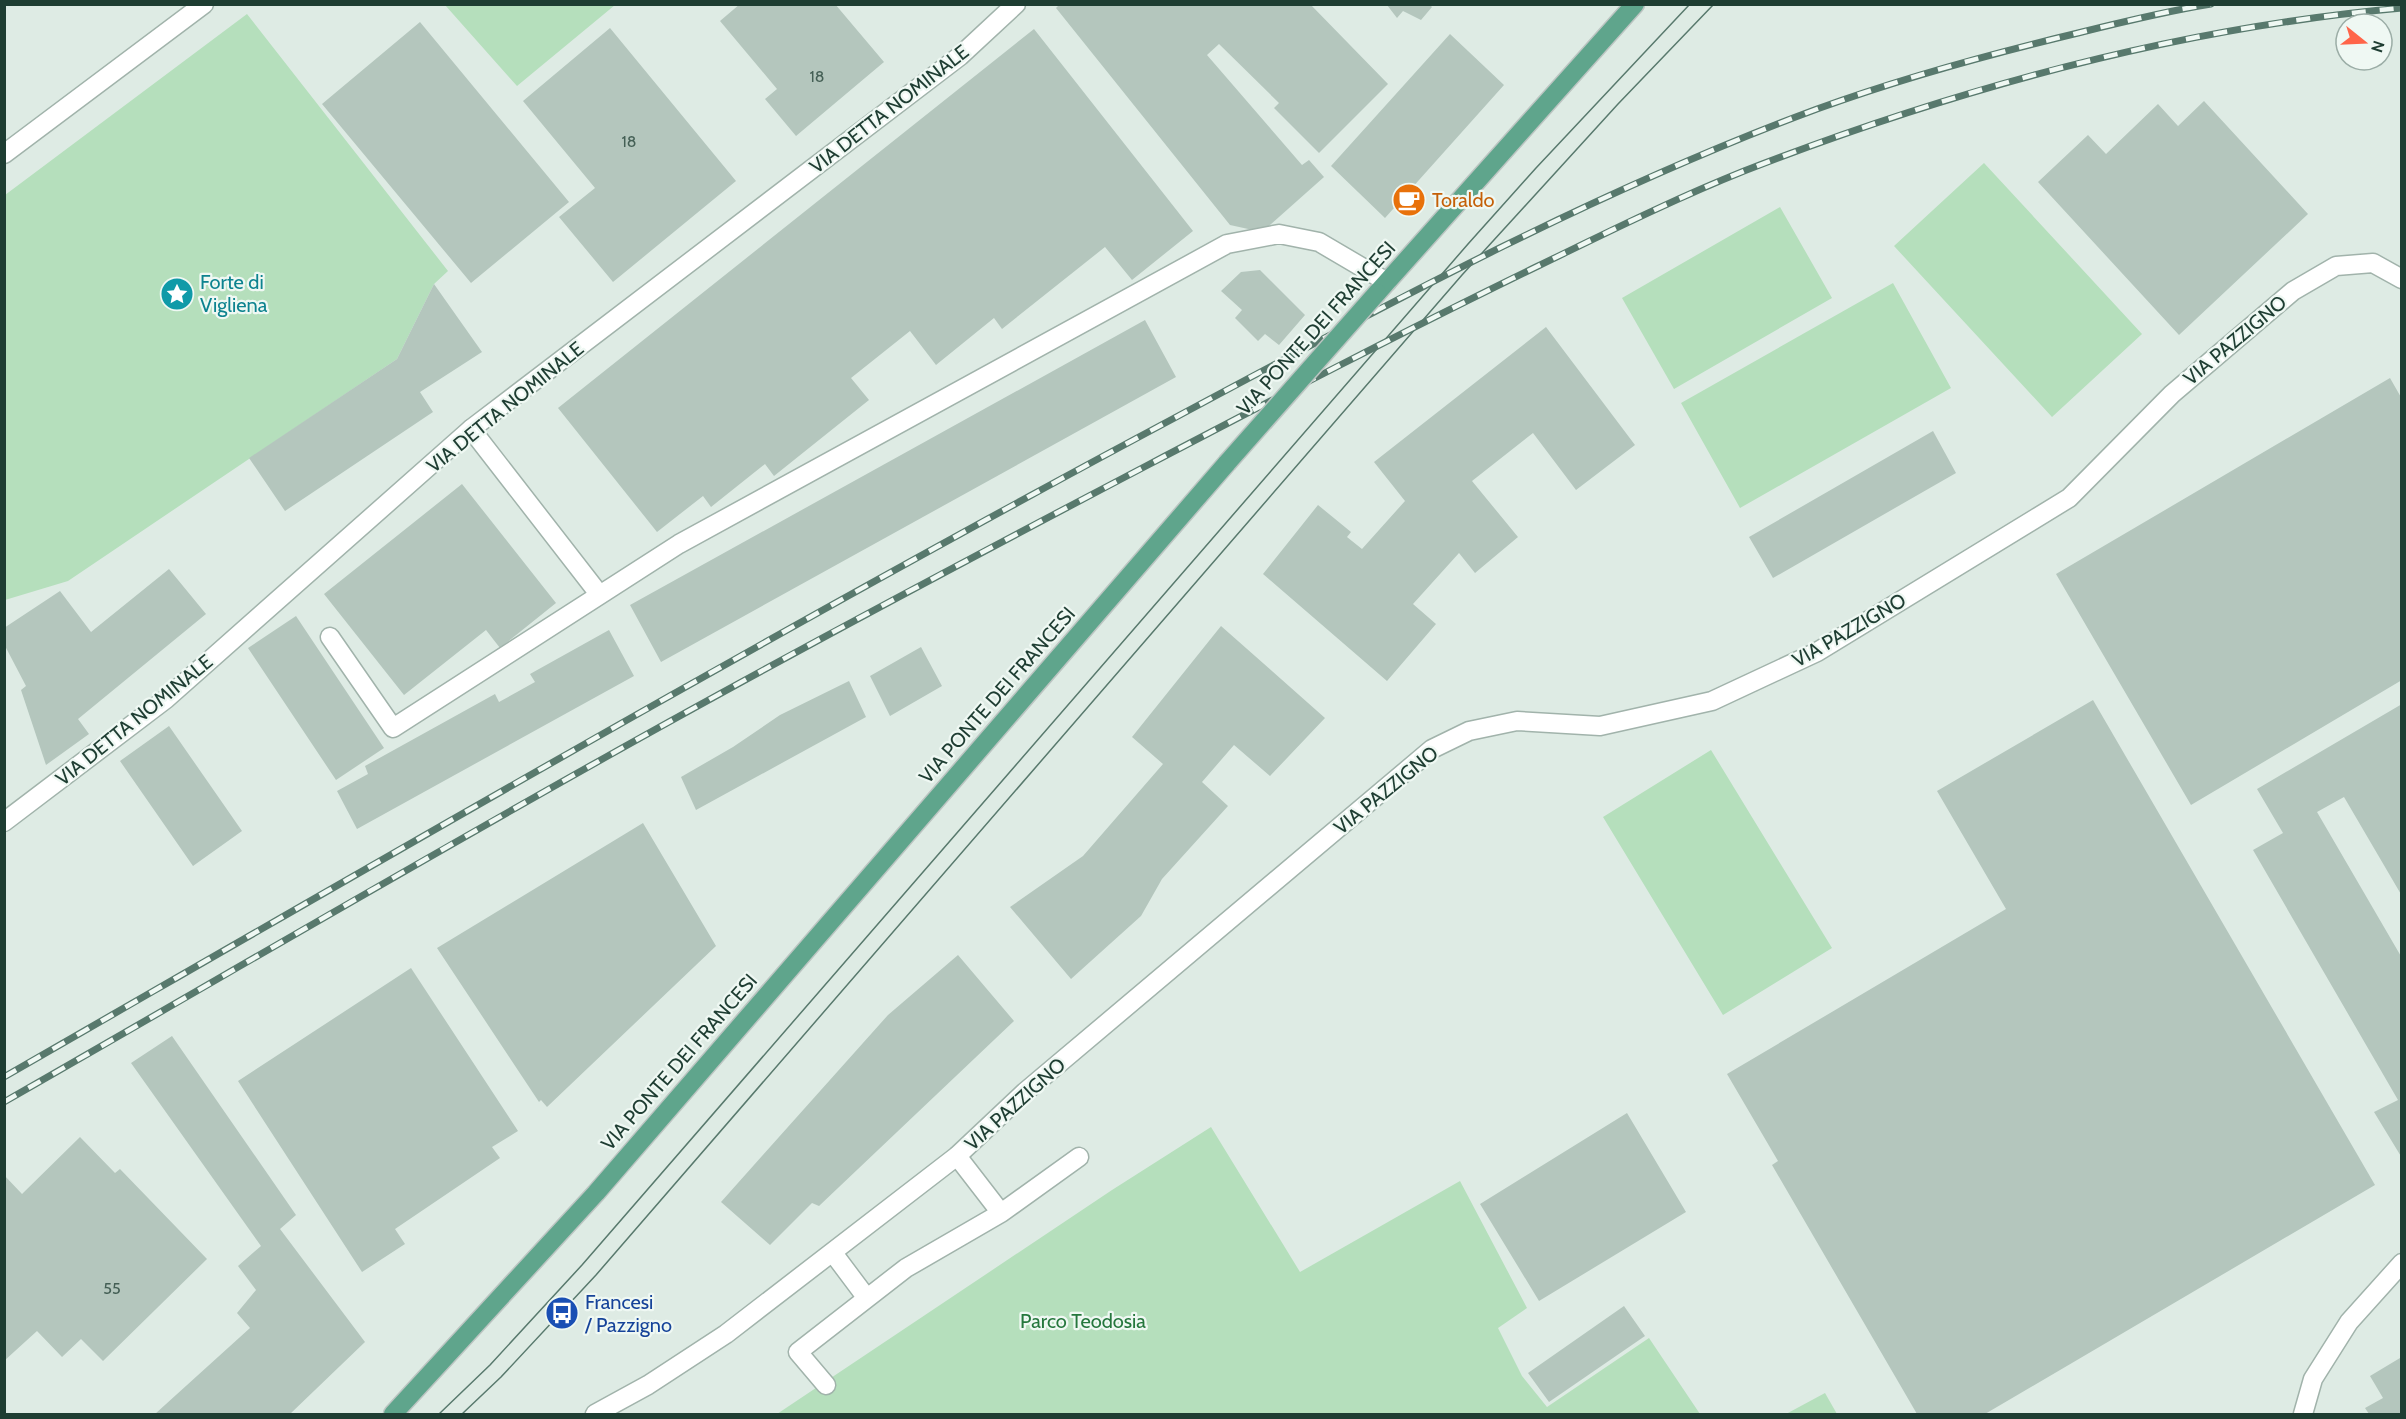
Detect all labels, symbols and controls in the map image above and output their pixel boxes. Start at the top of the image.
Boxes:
north arrow [2334,12,2394,72]
text: N [2367,38,2389,55]
street label: VIA DETTA NOMINALE [805,40,973,178]
house number: 18 [810,67,824,86]
house number: 18 [622,132,636,151]
cafe icon: Toraldo [1391,182,1427,218]
place label: Toraldo [1432,188,1495,212]
street label: VIA PONTE DEI FRANCESI [1232,236,1400,420]
place label: Forte di Vigliena [200,270,268,317]
place icon: Forte di Vigliena [159,276,195,312]
street label: VIA PAZZIGNO [2179,290,2291,390]
street label: VIA DETTA NOMINALE [422,336,588,478]
street label: VIA PAZZIGNO [1788,588,1910,672]
street label: VIA PONTE DEI FRANCESI [914,602,1080,788]
street label: VIA DETTA NOMINALE [51,649,217,791]
street label: VIA PAZZIGNO [1329,741,1443,839]
street label: VIA PONTE DEI FRANCESI [596,969,762,1155]
street label: VIA PAZZIGNO [960,1053,1070,1155]
house number: 55 [103,1279,121,1298]
place label: Francesi / Pazzigno [584,1290,672,1337]
bus stop icon: Francesi / Pazzigno [544,1295,580,1331]
park label: Parco Teodosia [1020,1309,1146,1333]

